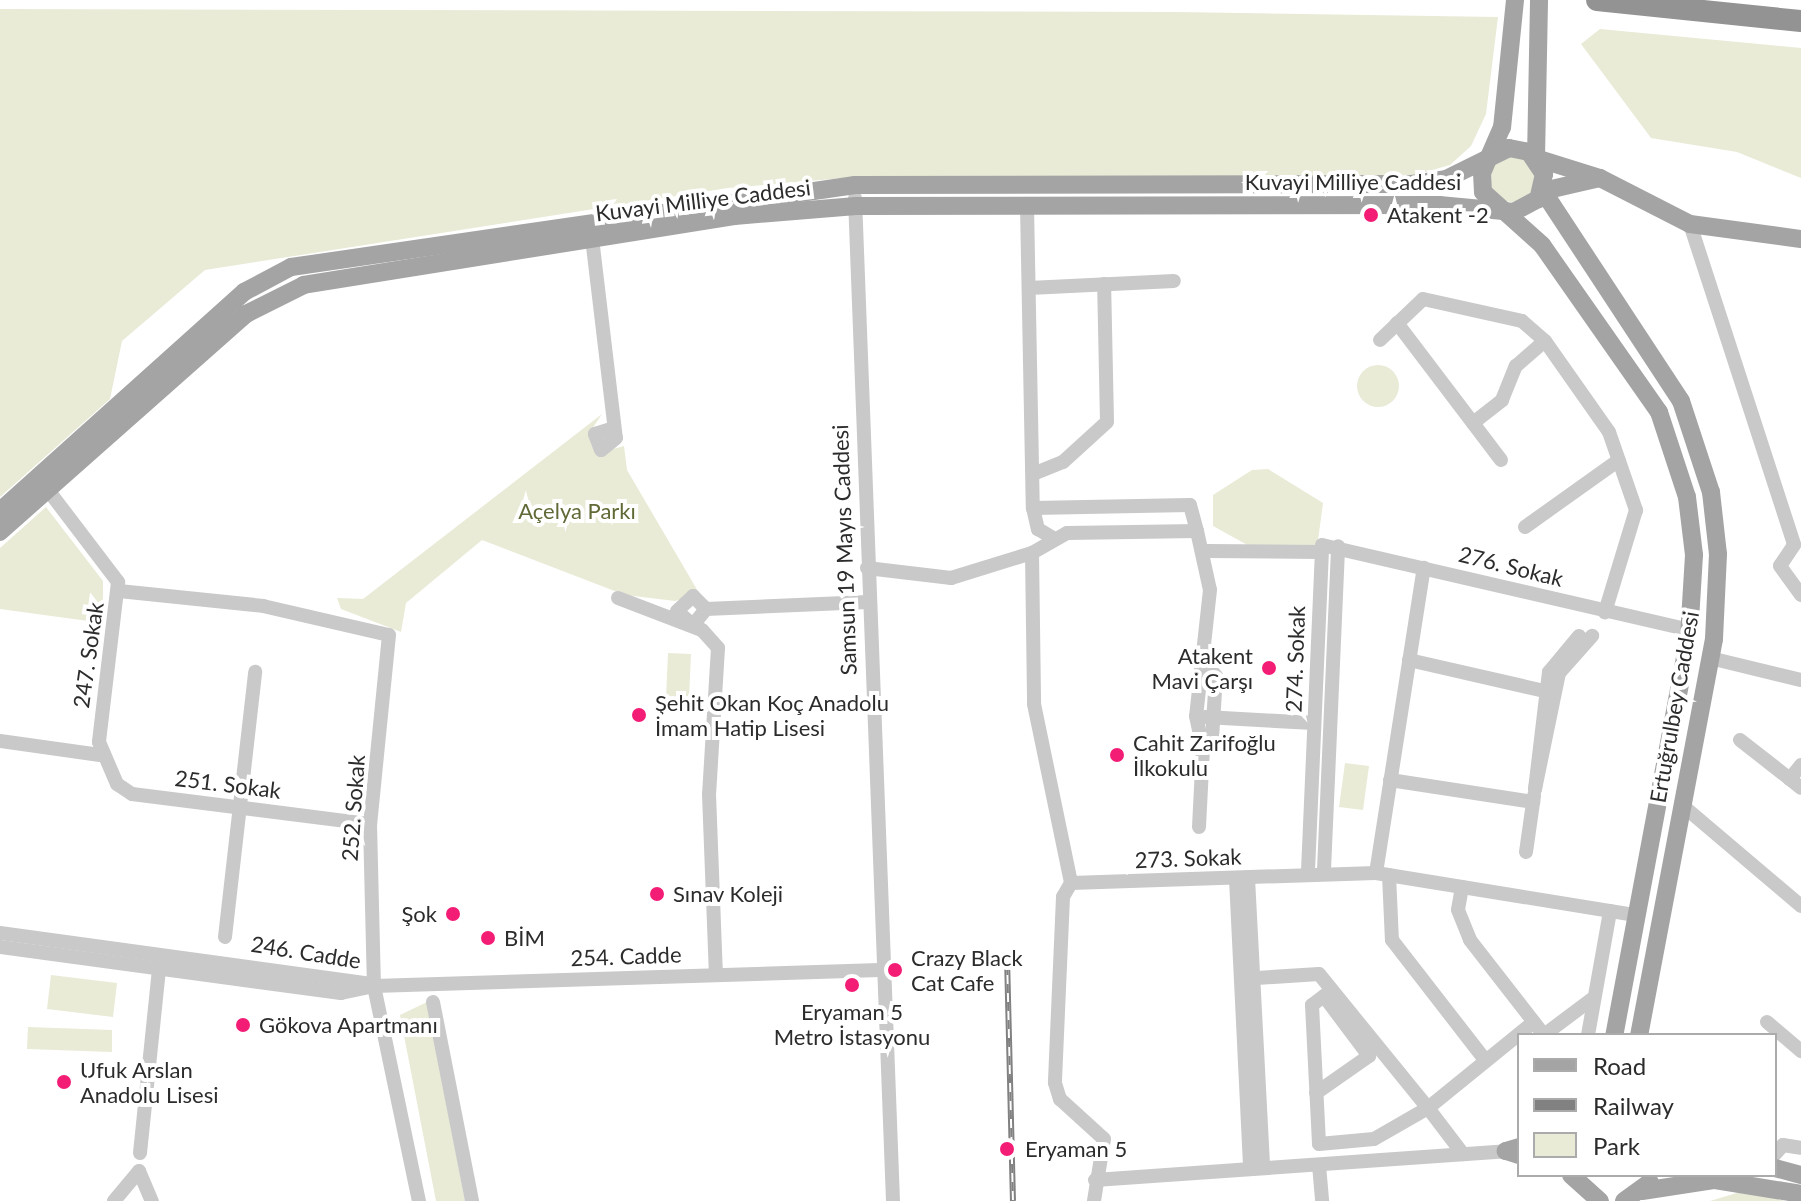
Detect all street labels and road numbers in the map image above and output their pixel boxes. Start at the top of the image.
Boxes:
street label: Kuvayi Milliye Caddesi [1245,169,1461,195]
street label: Kuvayi Milliye Caddesi [594,174,812,226]
street label: Samsun 19 Mayıs Caddesi [826,424,862,676]
street label: 276. Sokak [1456,540,1566,592]
street label: 247. Sokak [68,600,108,710]
street label: 274. Sokak [1280,605,1310,713]
street label: Ertuğrulbey Caddesi [1644,609,1704,805]
street label: 252. Sokak [336,754,370,862]
street label: 251. Sokak [173,764,283,804]
street label: 273. Sokak [1134,843,1242,873]
street label: 246. Cadde [249,930,363,974]
street label: 254. Cadde [570,941,682,971]

